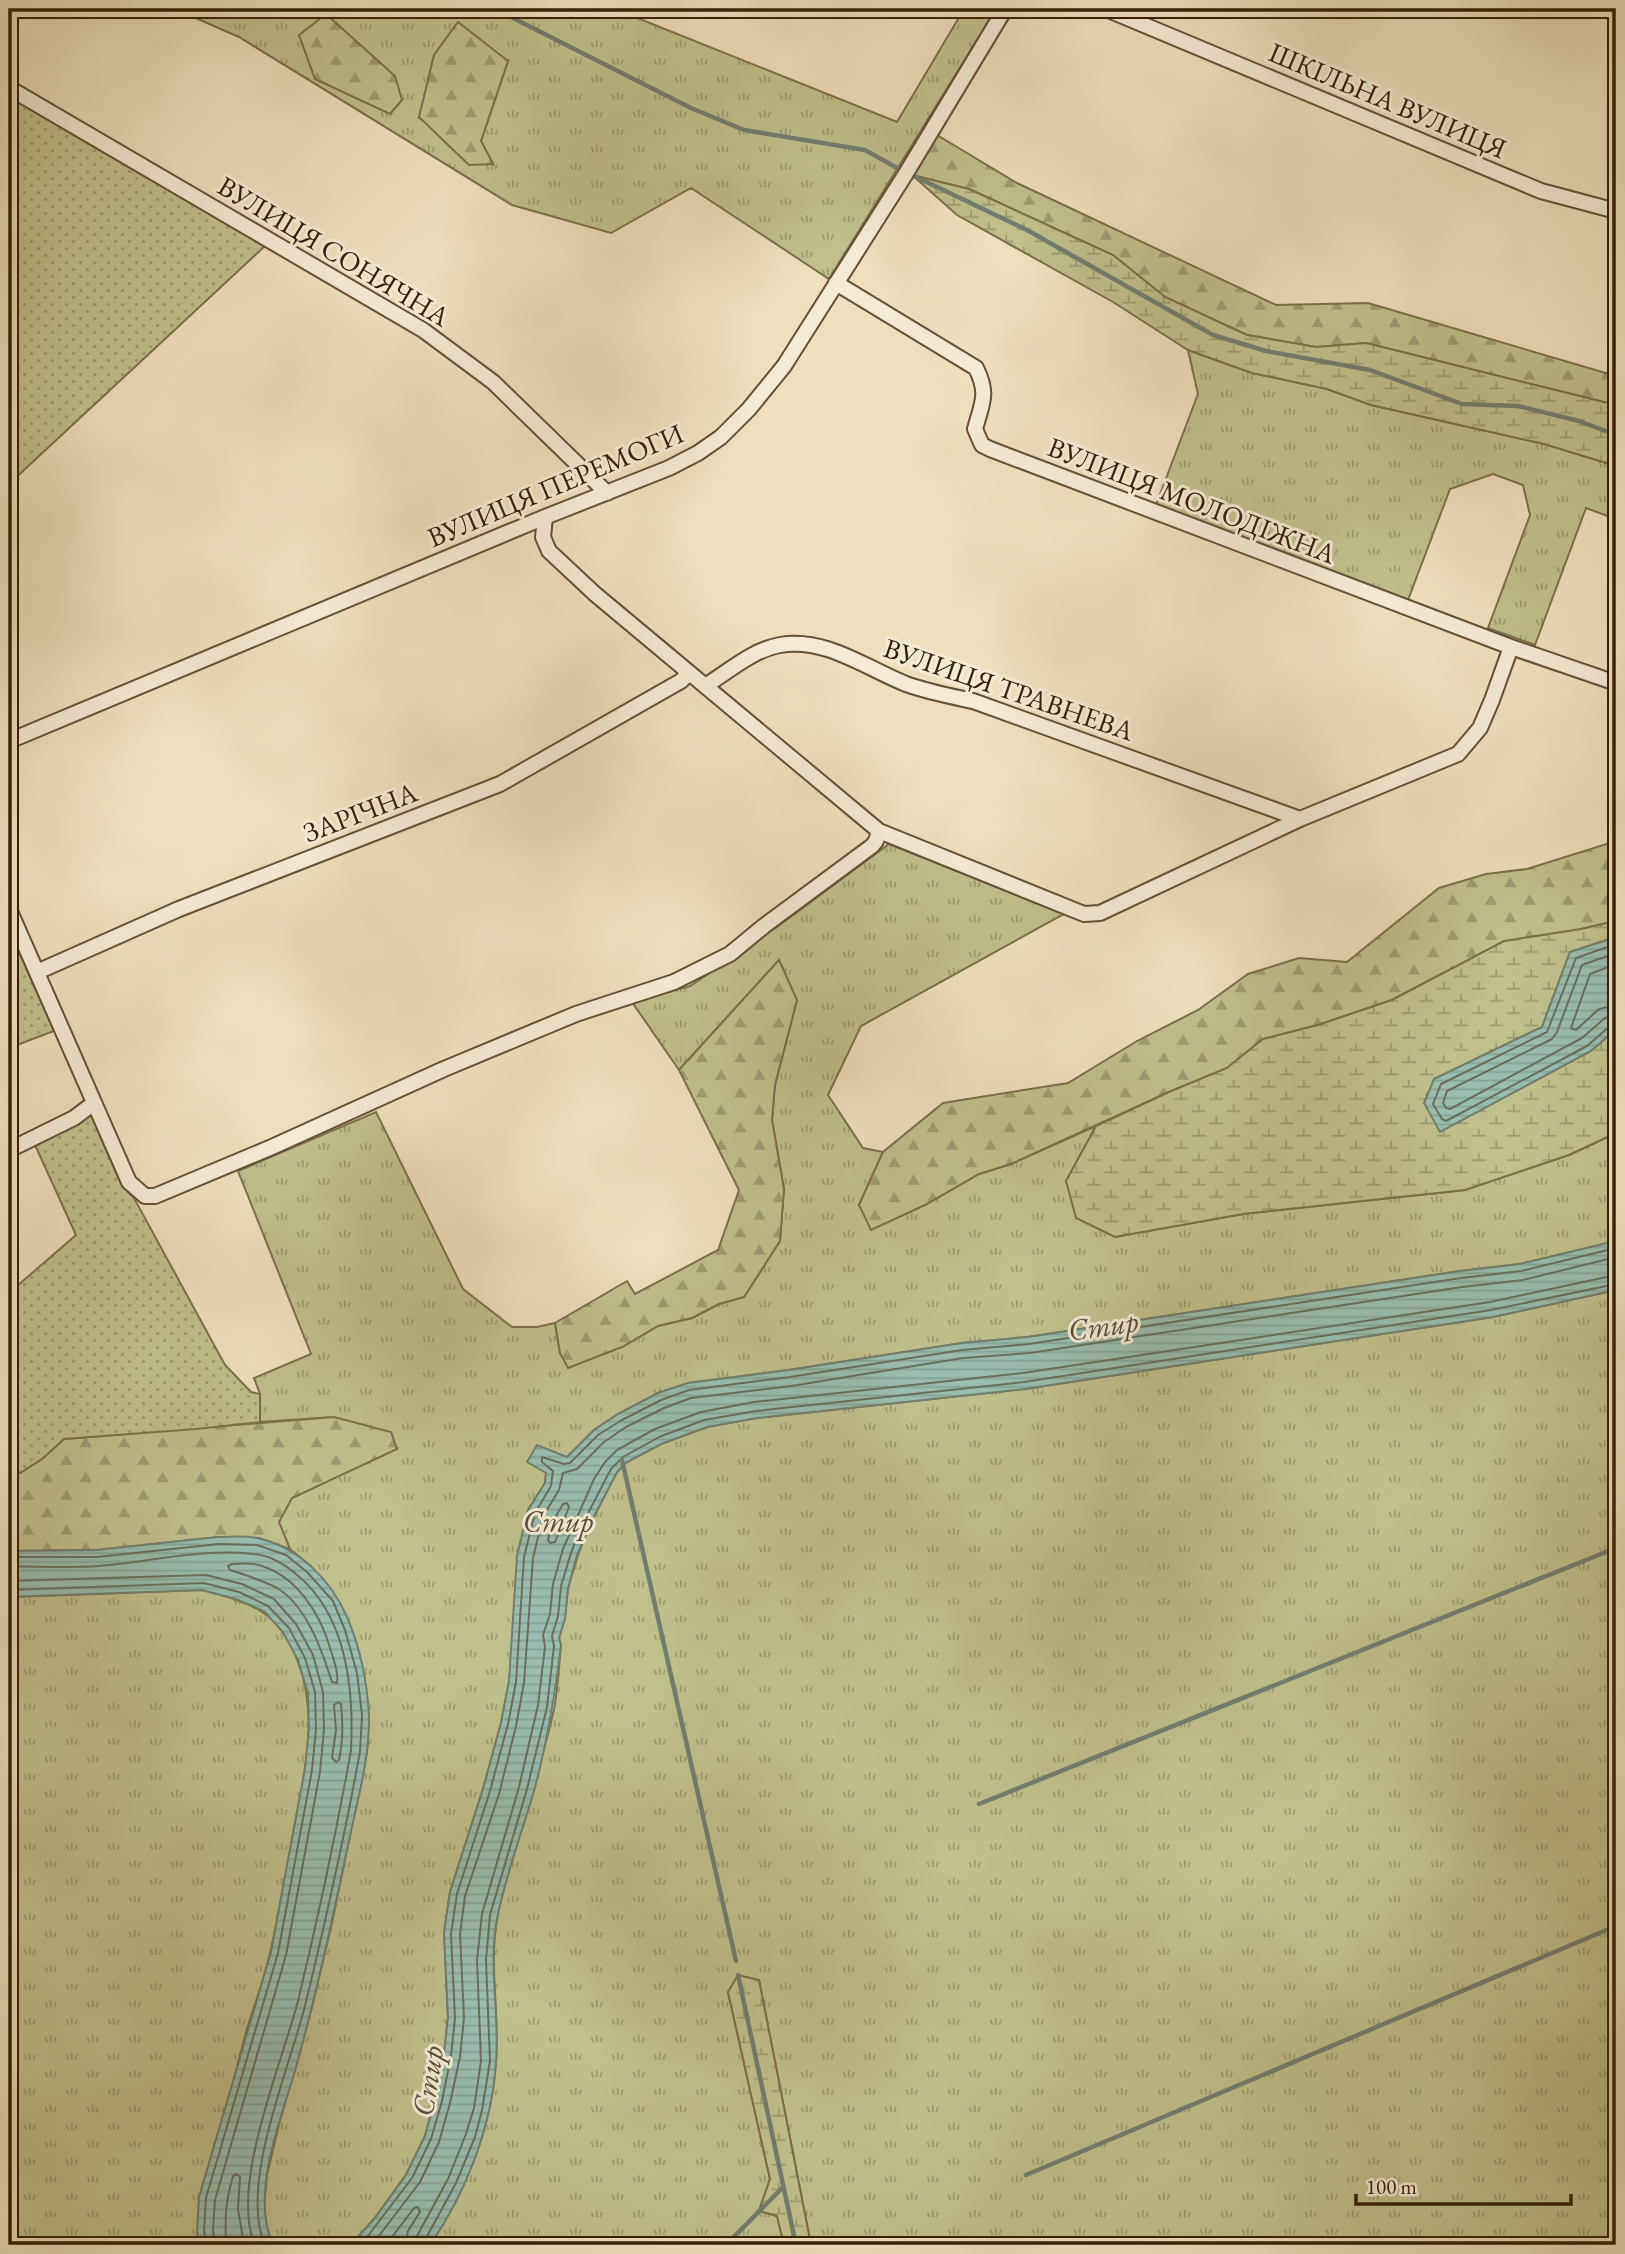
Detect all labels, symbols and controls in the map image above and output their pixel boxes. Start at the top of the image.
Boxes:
street label: ШКІЛЬНА ВУЛИЦЯ [1264,34,1512,166]
street label: ВУЛИЦЯ СОНЯЧНА [212,168,457,335]
street label: ВУЛИЦЯ ПЕРЕМОГИ [422,415,689,555]
street label: ВУЛИЦЯ МОЛОДІЖНА [1043,428,1342,572]
street label: ВУЛИЦЯ ТРАВНЕВА [879,629,1139,749]
street label: ЗАРІЧНА [298,774,423,850]
water label: Стир [1065,1301,1141,1350]
water label: Стир [523,1502,593,1541]
water label: Стир [403,2043,452,2119]
scale bar [1356,2163,1571,2207]
text: 100 m [1366,2173,1417,2200]

